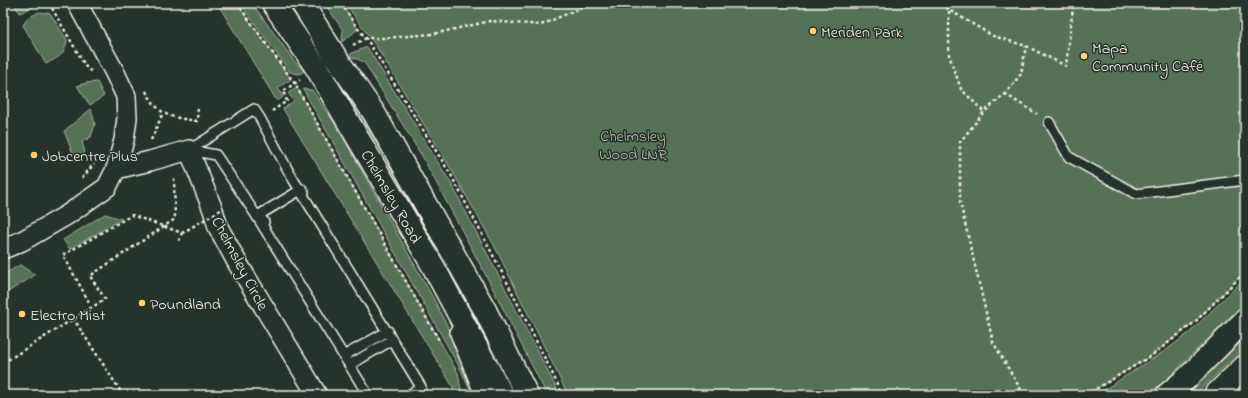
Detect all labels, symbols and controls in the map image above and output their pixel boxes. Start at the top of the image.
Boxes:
place label: Meriden Park [821,21,904,45]
marker: Meriden Park [808,26,818,36]
place label: Mapa Community Café [1092,37,1204,79]
marker: Mapa Community Café [1079,51,1089,61]
park label: Chelmsley Wood LNR [599,125,667,167]
place label: Jobcentre Plus [42,145,138,169]
street label: Chelmsley Road [354,146,427,248]
marker: Jobcentre Plus [29,150,39,160]
street label: Chelmsley Circle [204,213,274,316]
place label: Poundland [150,293,221,317]
marker: Poundland [137,298,147,308]
place label: Electro Mist [30,304,106,328]
marker: Electro Mist [17,309,27,319]

